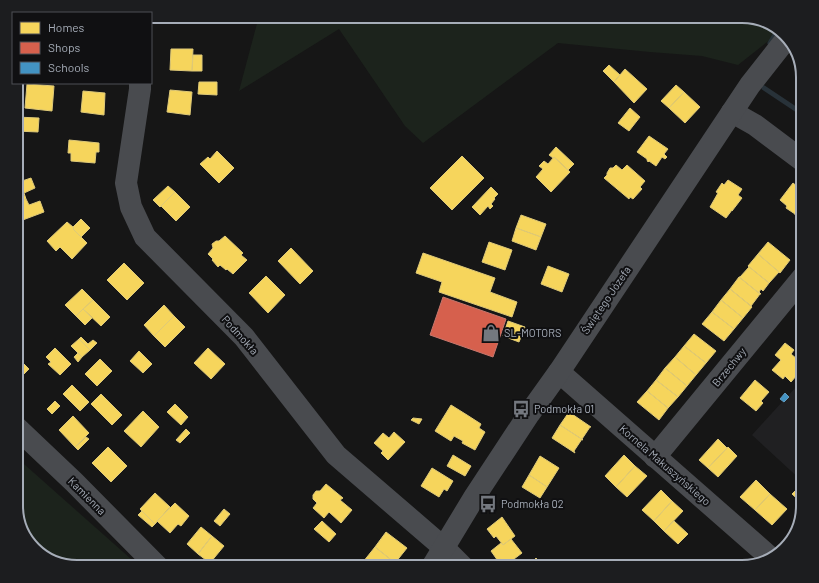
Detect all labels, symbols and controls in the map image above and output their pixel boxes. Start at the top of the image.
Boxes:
legend [12,12,152,84]
text: Homes [48,20,85,34]
text: Shops [48,40,81,54]
text: Schools [48,60,89,74]
street label: Świętego Józefa [578,263,633,336]
street label: Podmokła [219,312,261,357]
shop icon: SL-MOTORS [481,323,501,343]
place label: SL-MOTORS [504,326,561,339]
street label: Brzechwy [709,345,748,389]
bus stop icon: Podmokła 01 [511,399,531,419]
place label: Podmokła 01 [534,402,594,415]
street label: Kornela Makuszyńskiego [617,422,713,508]
street label: Kamienna [66,474,109,517]
bus stop icon: Podmokła 02 [478,494,498,514]
place label: Podmokła 02 [501,497,564,510]

